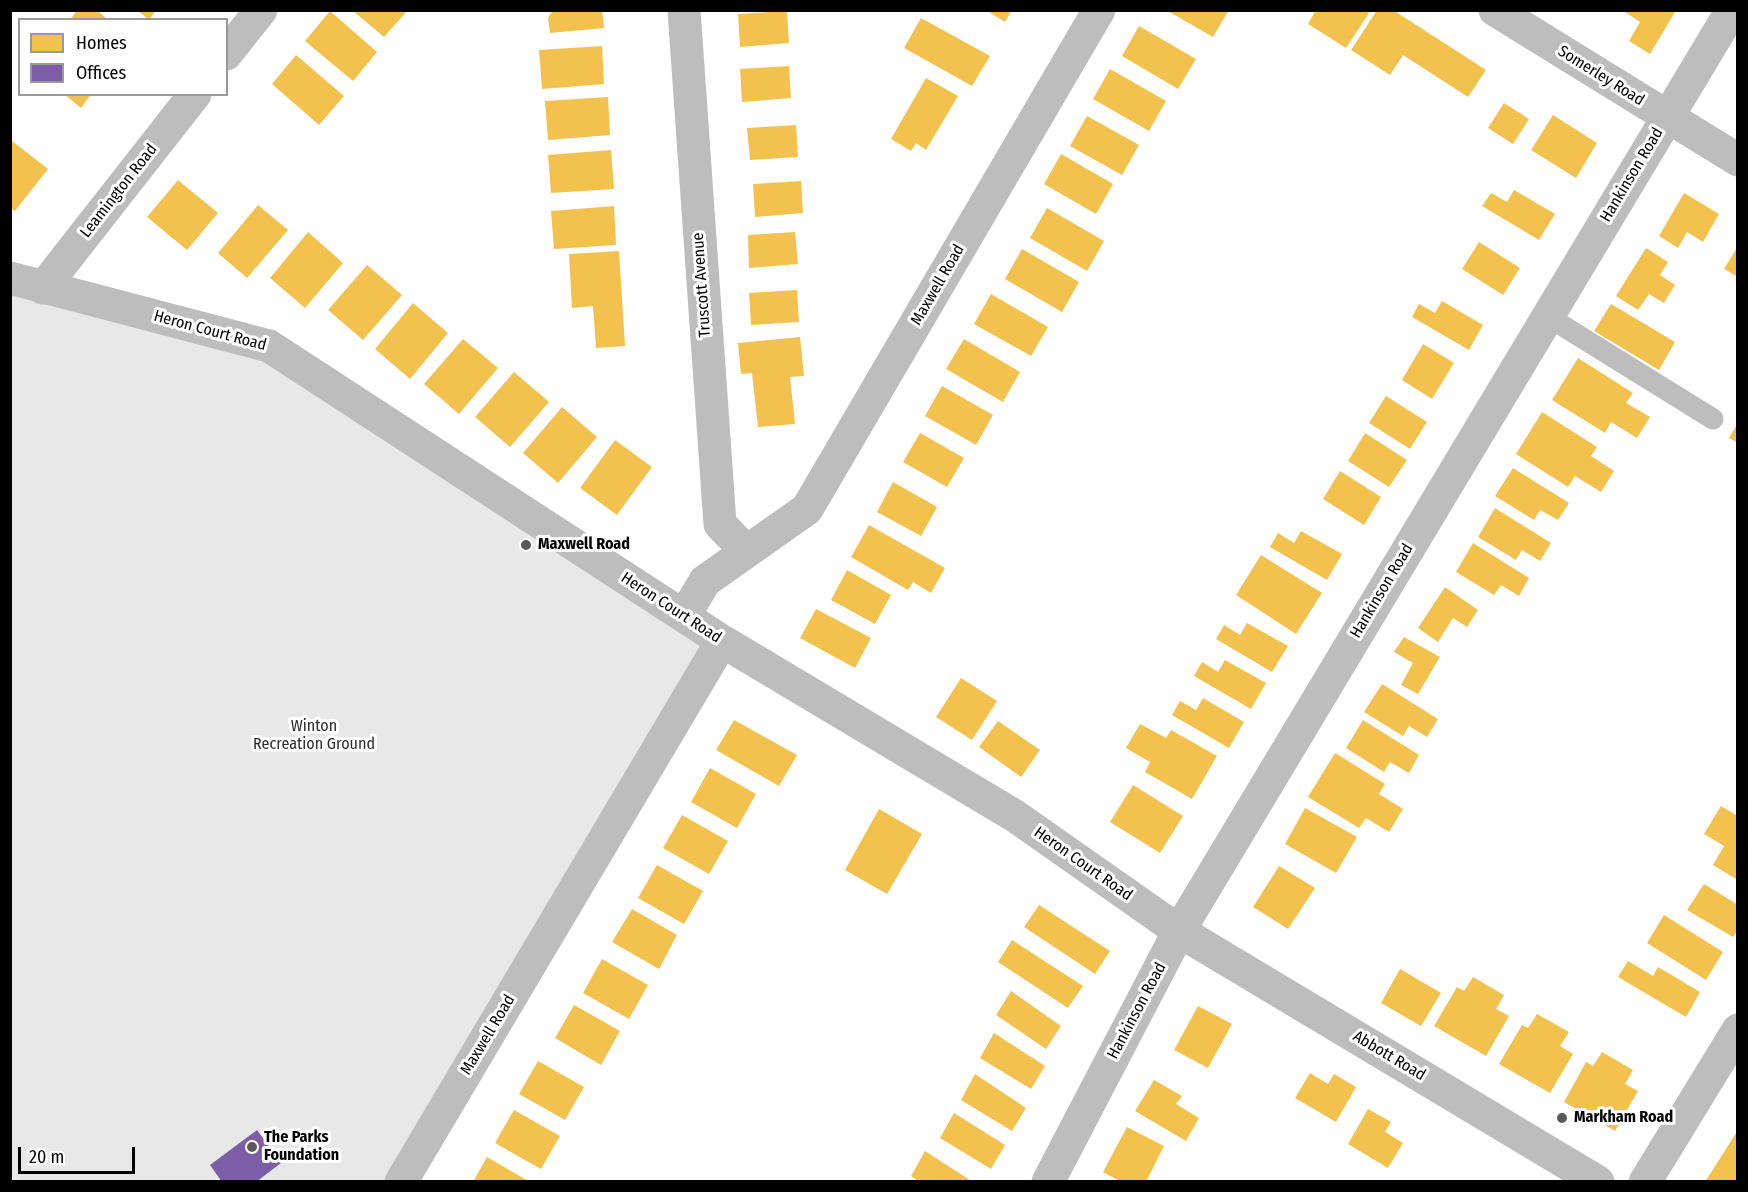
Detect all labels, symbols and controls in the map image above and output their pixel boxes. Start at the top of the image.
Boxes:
legend [18,18,228,96]
text: Homes [76,32,127,54]
street label: Somerley Road [1554,42,1648,110]
text: Offices [76,62,126,84]
street label: Hankinson Road [1596,124,1668,226]
street label: Leamington Road [77,140,161,242]
street label: Truscott Avenue [689,232,715,338]
street label: Maxwell Road [907,241,969,329]
street label: Heron Court Road [152,307,268,355]
place label: Maxwell Road [538,535,630,555]
marker: Maxwell Road [519,538,533,552]
street label: Hankinson Road [1346,540,1418,642]
street label: Heron Court Road [617,568,725,648]
park label: Winton Recreation Ground [253,717,375,755]
street label: Heron Court Road [1030,823,1136,905]
street label: Hankinson Road [1104,959,1170,1063]
street label: Maxwell Road [457,991,519,1079]
street label: Abbott Road [1349,1027,1429,1085]
place label: Markham Road [1574,1108,1673,1128]
marker: Markham Road [1555,1111,1569,1125]
place label: The Parks Foundation [264,1128,339,1166]
scale bar [21,1135,138,1173]
marker: The Parks Foundation [245,1140,259,1154]
text: 20 m [29,1146,64,1168]

